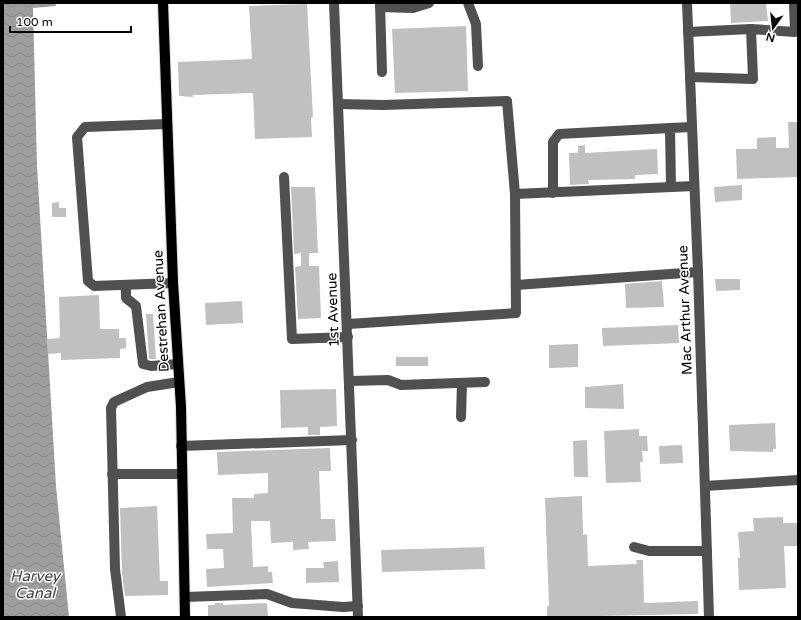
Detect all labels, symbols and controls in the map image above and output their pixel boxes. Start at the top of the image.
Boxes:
scale bar [10,8,131,34]
north arrow [753,8,793,48]
text: 100 m [16,15,53,29]
text: N [765,30,776,45]
street label: Mac Arthur Avenue [674,245,696,375]
street label: Destrehan Avenue [149,250,173,372]
street label: 1st Avenue [323,272,343,348]
water label: Harvey Canal [10,567,62,602]

